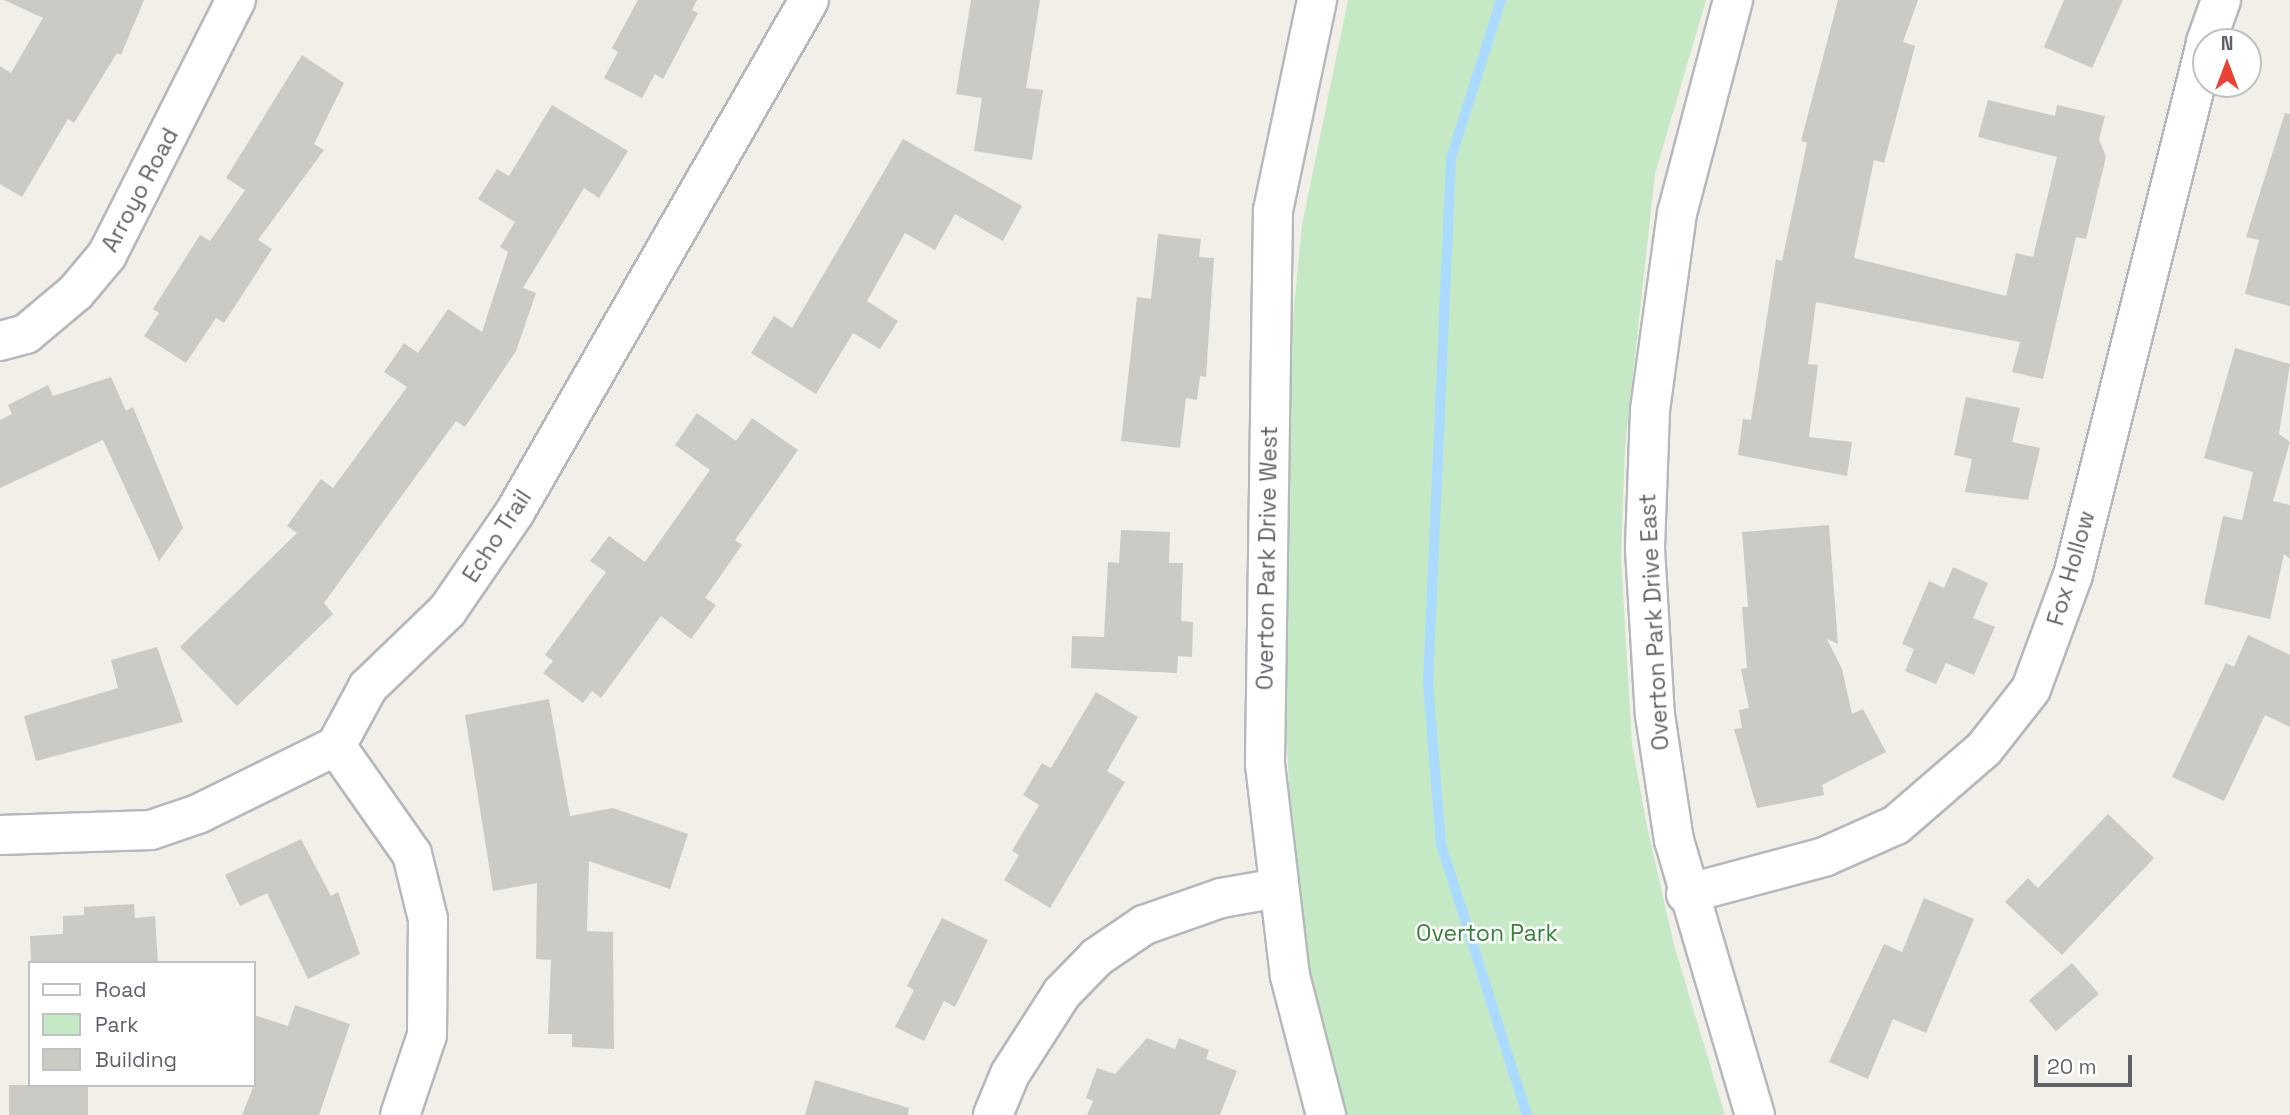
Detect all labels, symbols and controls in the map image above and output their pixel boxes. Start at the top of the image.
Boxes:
north arrow [2192,28,2262,98]
text: N [2221,31,2233,56]
street label: Arroyo Road [96,123,184,257]
street label: Overton Park Drive West [1251,425,1283,691]
street label: Echo Trail [457,484,537,588]
street label: Overton Park Drive East [1633,493,1675,751]
street label: Fox Hollow [2041,507,2101,629]
park label: Overton Park [1416,919,1558,947]
legend [28,961,256,1087]
text: Road [95,976,147,1003]
text: Park [95,1011,139,1038]
scale bar [2038,1042,2136,1086]
text: Building [95,1046,177,1073]
text: 20 m [2047,1053,2097,1080]

